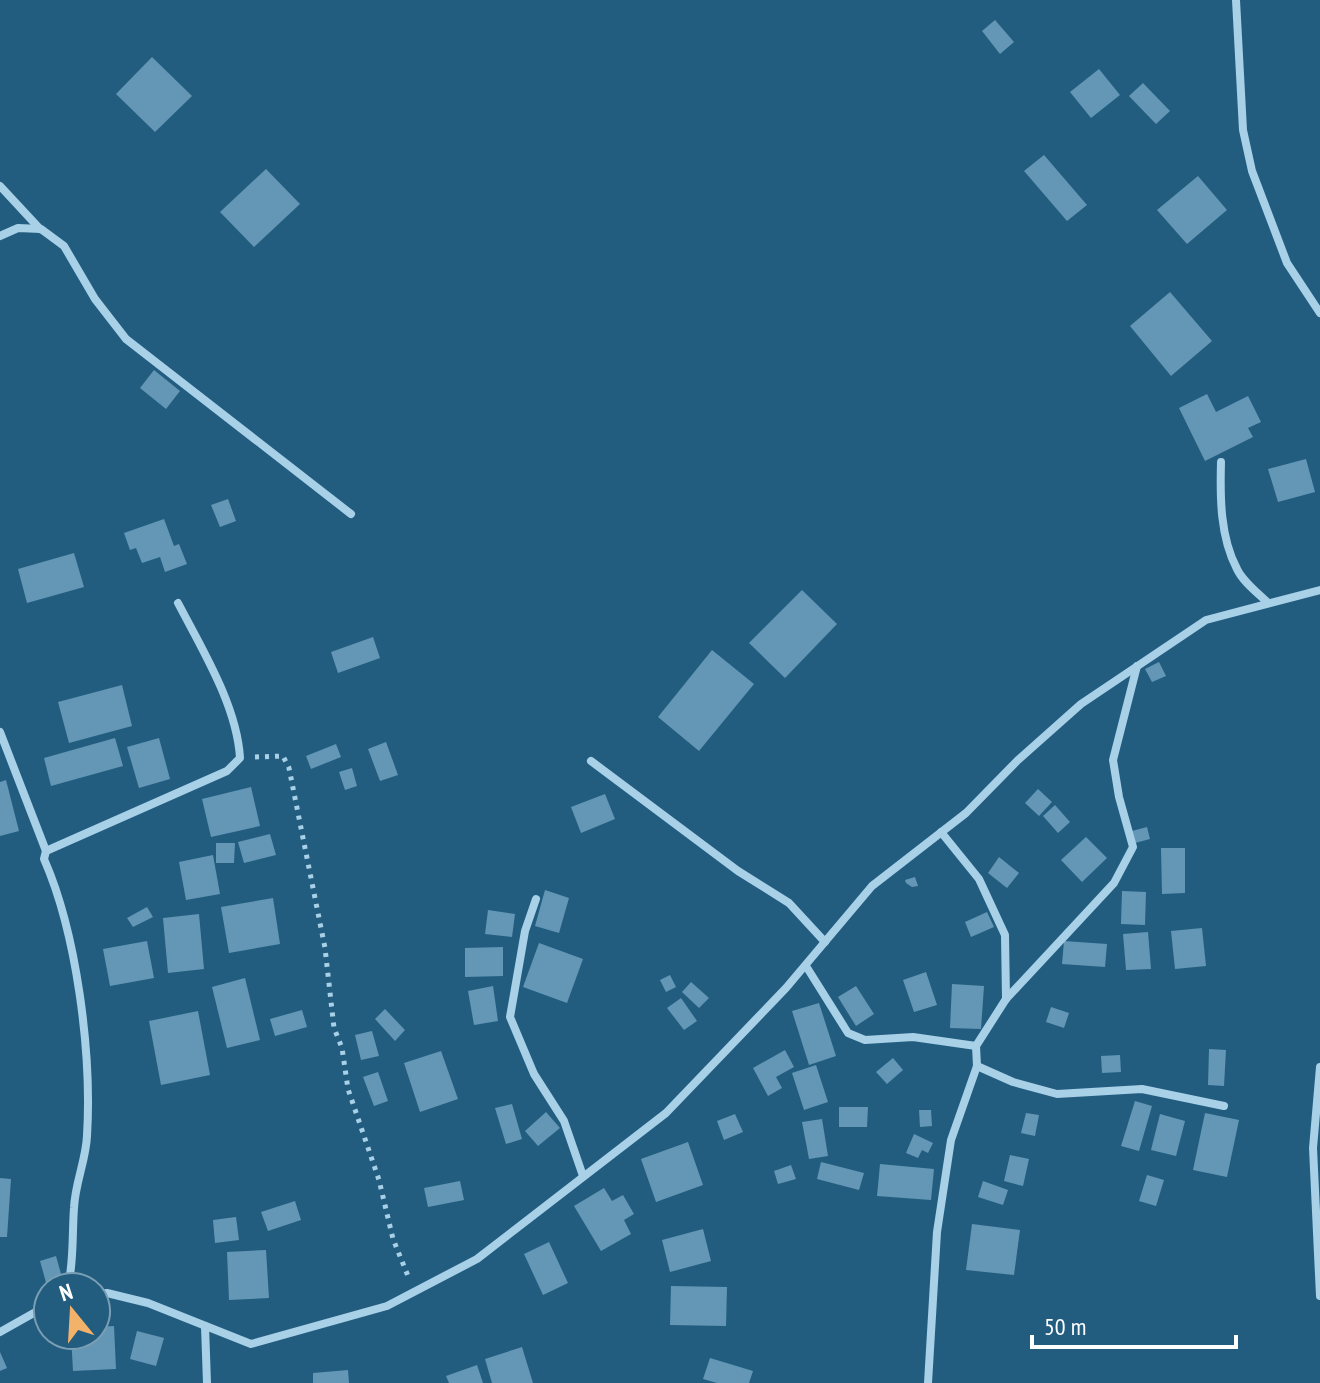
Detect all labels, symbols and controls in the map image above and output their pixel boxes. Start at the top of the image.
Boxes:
north arrow [32,1271,112,1351]
text: N [56,1277,76,1307]
scale bar [1032,1299,1236,1349]
text: 50 m [1044,1311,1086,1342]

